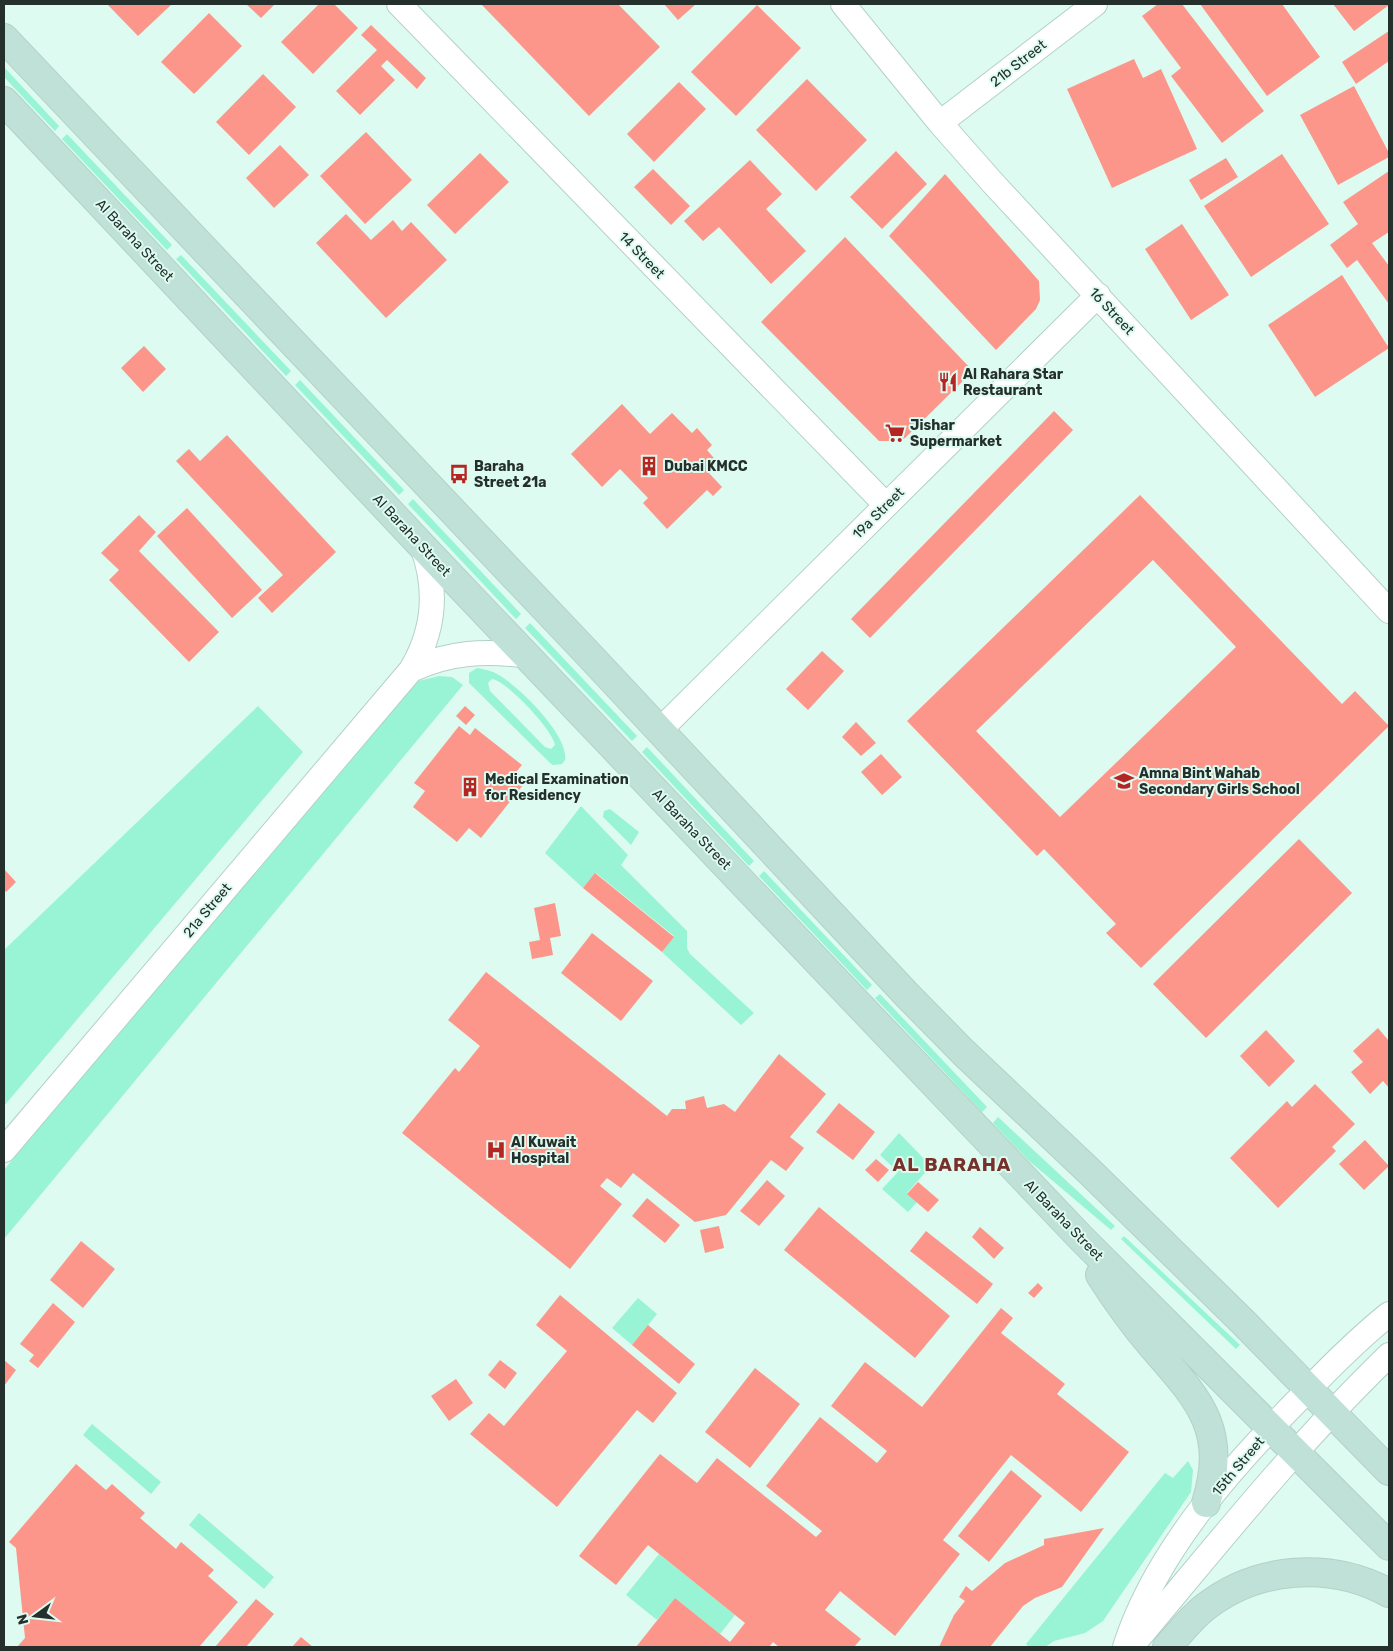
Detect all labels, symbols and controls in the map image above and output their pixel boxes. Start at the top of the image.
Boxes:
street label: 21b Street [987,36,1050,91]
street label: Al Baraha Street [92,196,177,285]
street label: 14 Street [615,228,668,283]
street label: 16 Street [1086,284,1138,339]
place label: Al Rahara Star Restaurant [963,366,1064,399]
restaurant icon: Al Rahara Star Restaurant [937,371,959,393]
place label: Jishar Supermarket [910,417,1002,450]
supermarket icon: Jishar Supermarket [884,422,906,444]
building icon: Dubai KMCC [638,455,660,477]
place label: Baraha Street 21a [474,458,547,491]
place label: Dubai KMCC [664,458,748,475]
bus stop icon: Baraha Street 21a [448,463,470,485]
street label: 19a Street [849,484,908,543]
street label: Al Baraha Street [369,491,454,580]
place label: Amna Bint Wahab Secondary Girls School [1139,765,1300,798]
school or university icon: Amna Bint Wahab Secondary Girls School [1113,770,1135,792]
place label: Medical Examination for Residency [485,771,629,804]
building icon: Medical Examination for Residency [459,776,481,798]
street label: Al Baraha Street [649,785,735,874]
street label: 21a Street [180,879,235,941]
place label: Al Kuwait Hospital [511,1134,577,1167]
hospital icon: Al Kuwait Hospital [485,1139,507,1161]
district label: AL BARAHA [893,1153,1011,1176]
street label: Al Baraha Street [1021,1176,1107,1265]
street label: 15th Street [1209,1433,1268,1499]
north arrow [10,1591,60,1641]
text: N [13,1612,32,1626]

